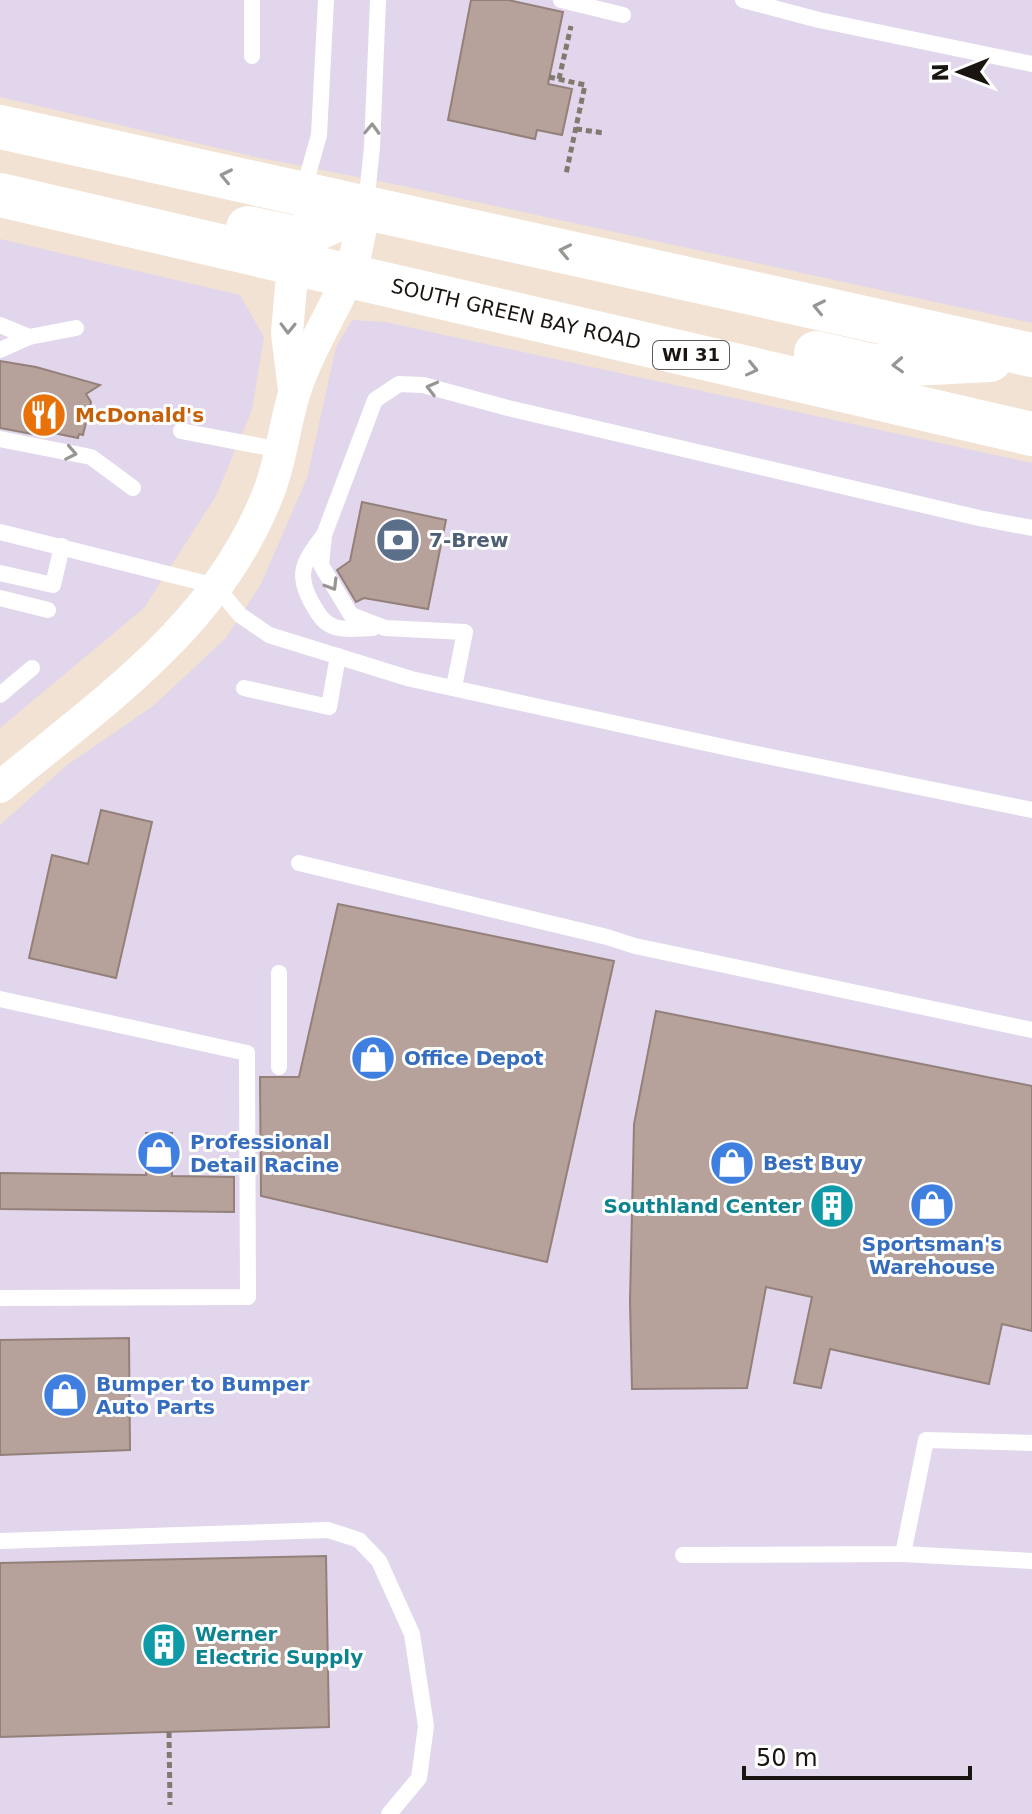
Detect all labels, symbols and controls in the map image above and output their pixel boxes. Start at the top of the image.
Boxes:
north arrow [920,32,1000,112]
text: N [928,63,953,82]
one-way arrow [364,122,381,135]
one-way arrow [220,168,234,185]
one-way arrow [559,243,573,260]
street label: SOUTH GREEN BAY ROAD [389,274,643,354]
one-way arrow [813,299,827,316]
one-way arrow [279,322,297,335]
road number: WI 31 [653,341,729,369]
one-way arrow [891,356,904,373]
one-way arrow [745,360,759,377]
one-way arrow [426,380,440,397]
restaurant icon: McDonald's [20,391,68,439]
place label: McDonald's [75,403,204,427]
one-way arrow [64,444,78,461]
bank icon: 7-Brew [374,516,422,564]
place label: 7-Brew [429,528,508,552]
one-way arrow [322,576,338,591]
shop icon: Office Depot [349,1034,397,1082]
place label: Office Depot [404,1046,544,1070]
shop icon: Professional Detail Racine [135,1129,183,1177]
place label: Professional Detail Racine [190,1130,339,1177]
shop icon: Best Buy [708,1139,756,1187]
place label: Best Buy [763,1151,863,1175]
shop icon: Sportsman's Warehouse [908,1181,956,1229]
building icon: Southland Center [808,1182,856,1230]
place label: Southland Center [603,1194,801,1218]
place label: Sportsman's Warehouse [862,1232,1002,1279]
shop icon: Bumper to Bumper Auto Parts [41,1371,89,1419]
place label: Bumper to Bumper Auto Parts [96,1372,309,1419]
building icon: Werner Electric Supply [140,1621,188,1669]
place label: Werner Electric Supply [195,1622,363,1669]
scale bar [744,1730,970,1780]
text: 50 m [756,1744,818,1772]

